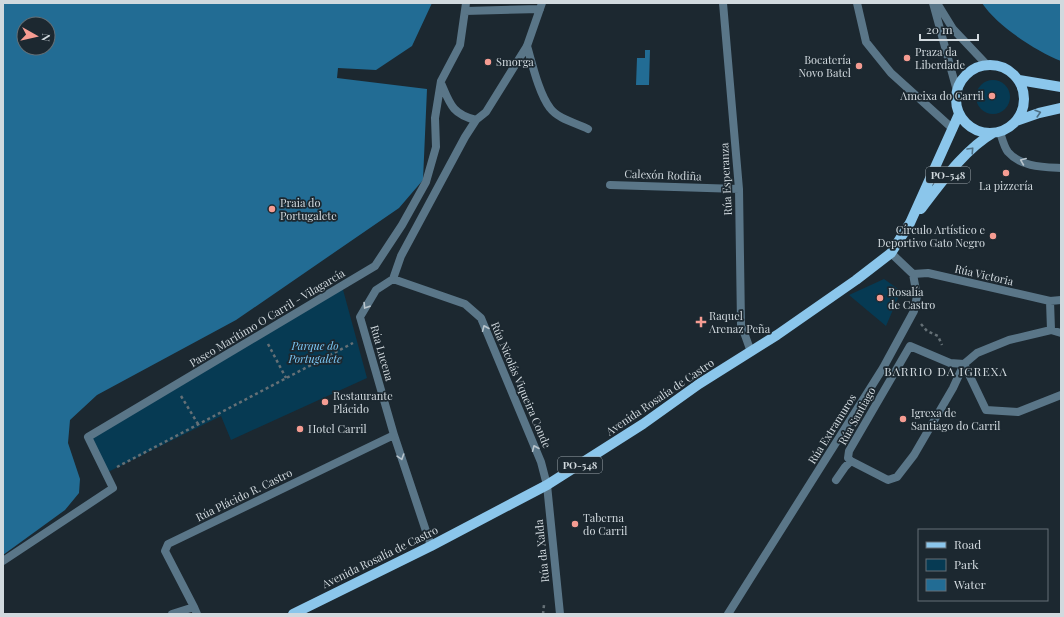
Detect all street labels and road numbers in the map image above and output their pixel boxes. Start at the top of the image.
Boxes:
street label: Rúa Esperanza [716,142,735,216]
street label: Calexón Rodiña [624,166,702,183]
road number: PO-548 [926,167,970,183]
street label: Rúa Victoria [953,260,1016,289]
street label: Paseo Marítimo O Carril - Vilagarcía [186,265,348,370]
street label: Rúa Nicolás Viqueira Conde [488,319,555,451]
street label: Rúa Lucena [367,323,398,383]
street label: Avenida Rosalía de Castro [602,355,717,439]
street label: Rúa Santiago [835,384,879,447]
street label: Rúa Extramuros [804,391,859,467]
road number: PO-548 [558,457,602,473]
street label: Rúa Plácido R. Castro [193,465,294,524]
street label: Rúa da Xalda [531,518,552,583]
street label: Avenida Rosalía de Castro [318,522,440,592]

